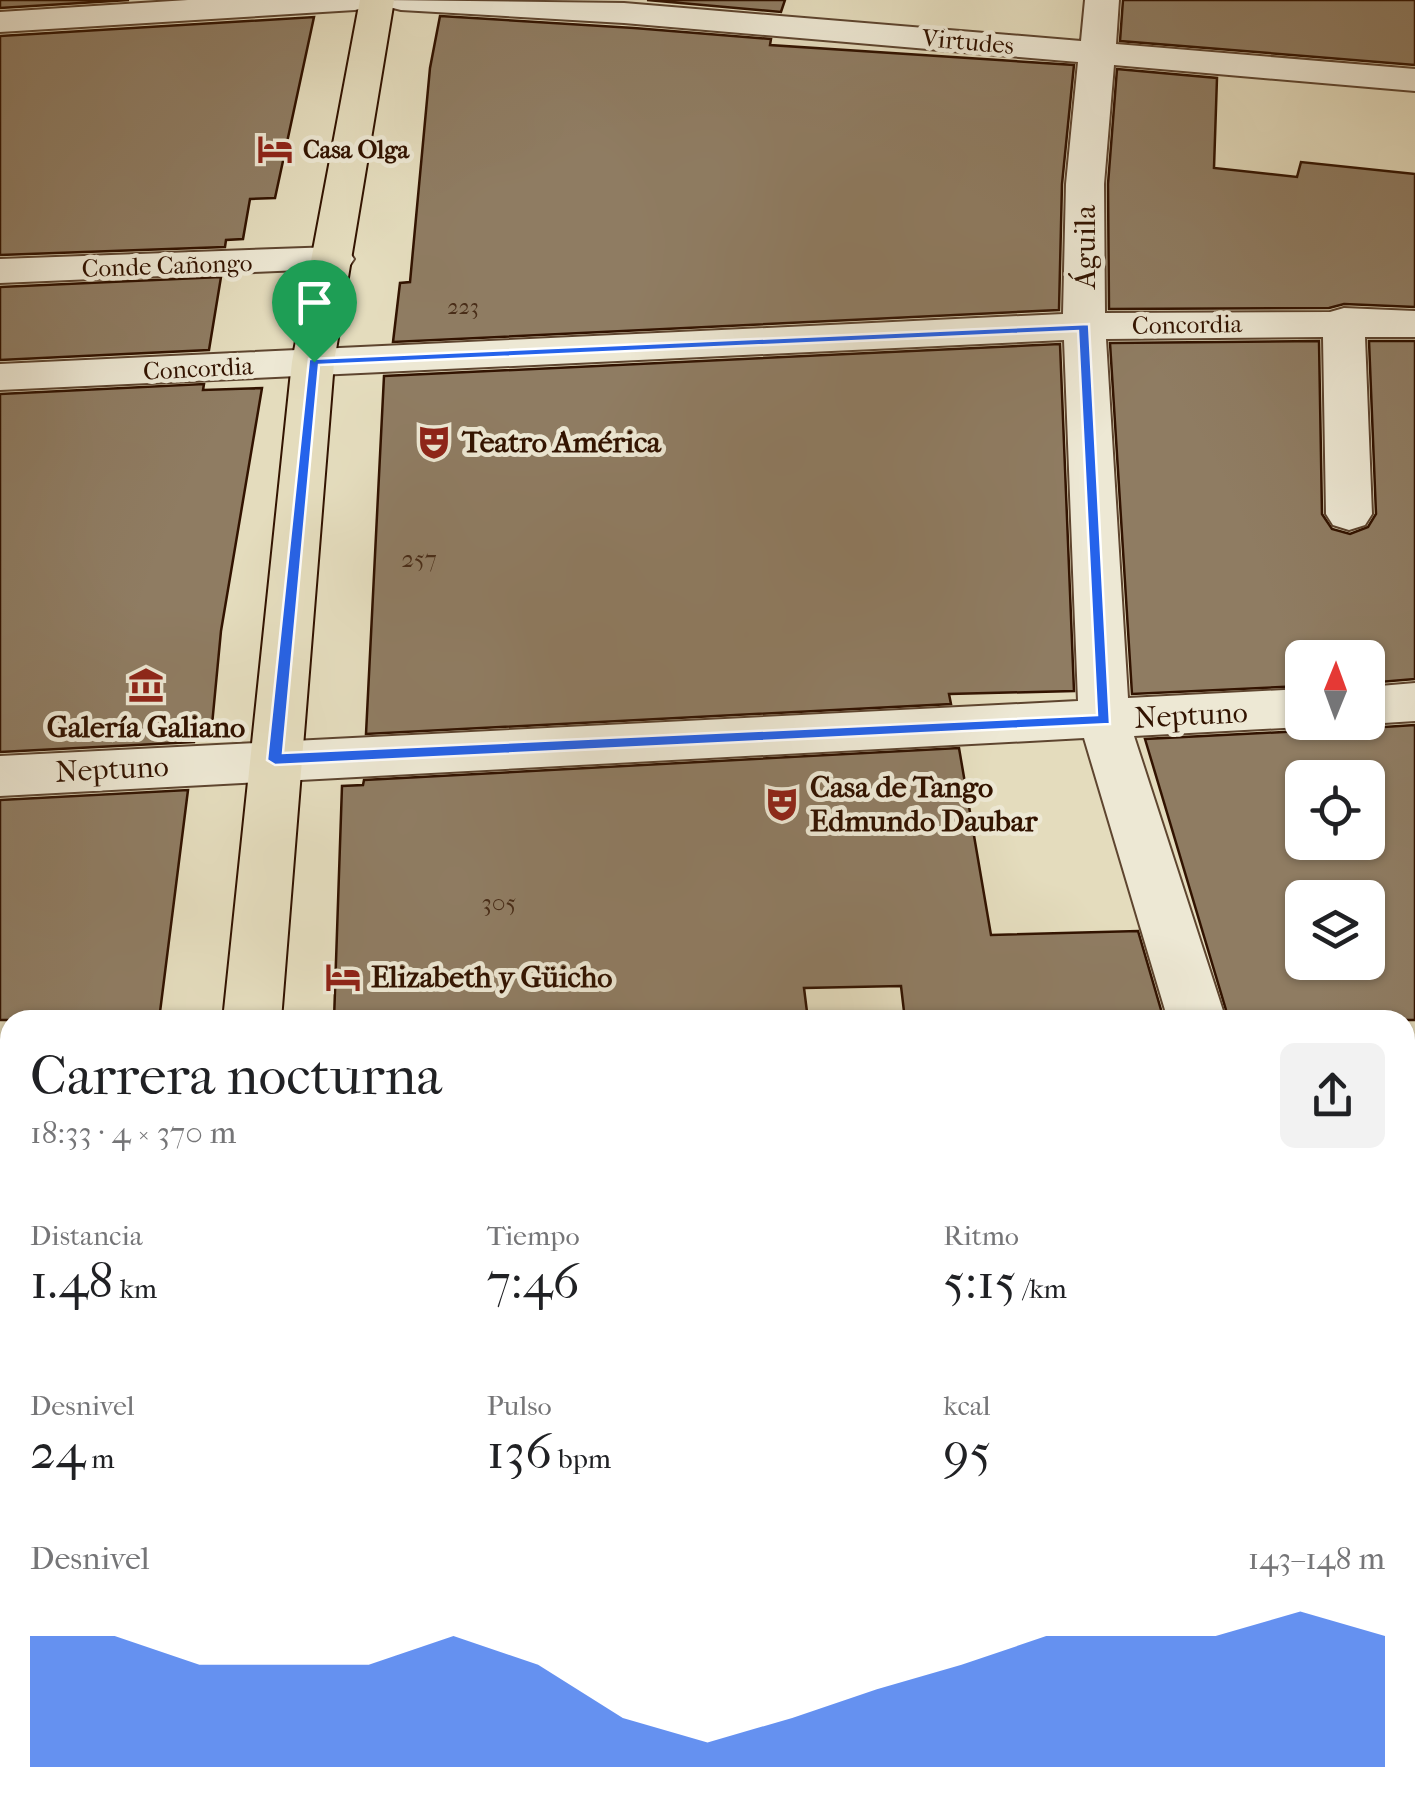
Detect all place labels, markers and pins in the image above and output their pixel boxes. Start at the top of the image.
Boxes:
hotel icon: Casa Olga [256,130,294,168]
place label: Casa Olga [303,135,411,164]
pin [272,260,357,363]
theatre icon: Teatro América [415,423,453,461]
place label: Teatro América [461,425,662,460]
museum icon: Galería Galiano [127,666,165,704]
place label: Galería Galiano [47,710,245,745]
place label: Casa de Tango Edmundo Daubar [810,770,1039,839]
theatre icon: Casa de Tango Edmundo Daubar [763,785,801,823]
hotel icon: Elizabeth y Güicho [324,958,362,996]
place label: Elizabeth y Güicho [371,960,612,995]

